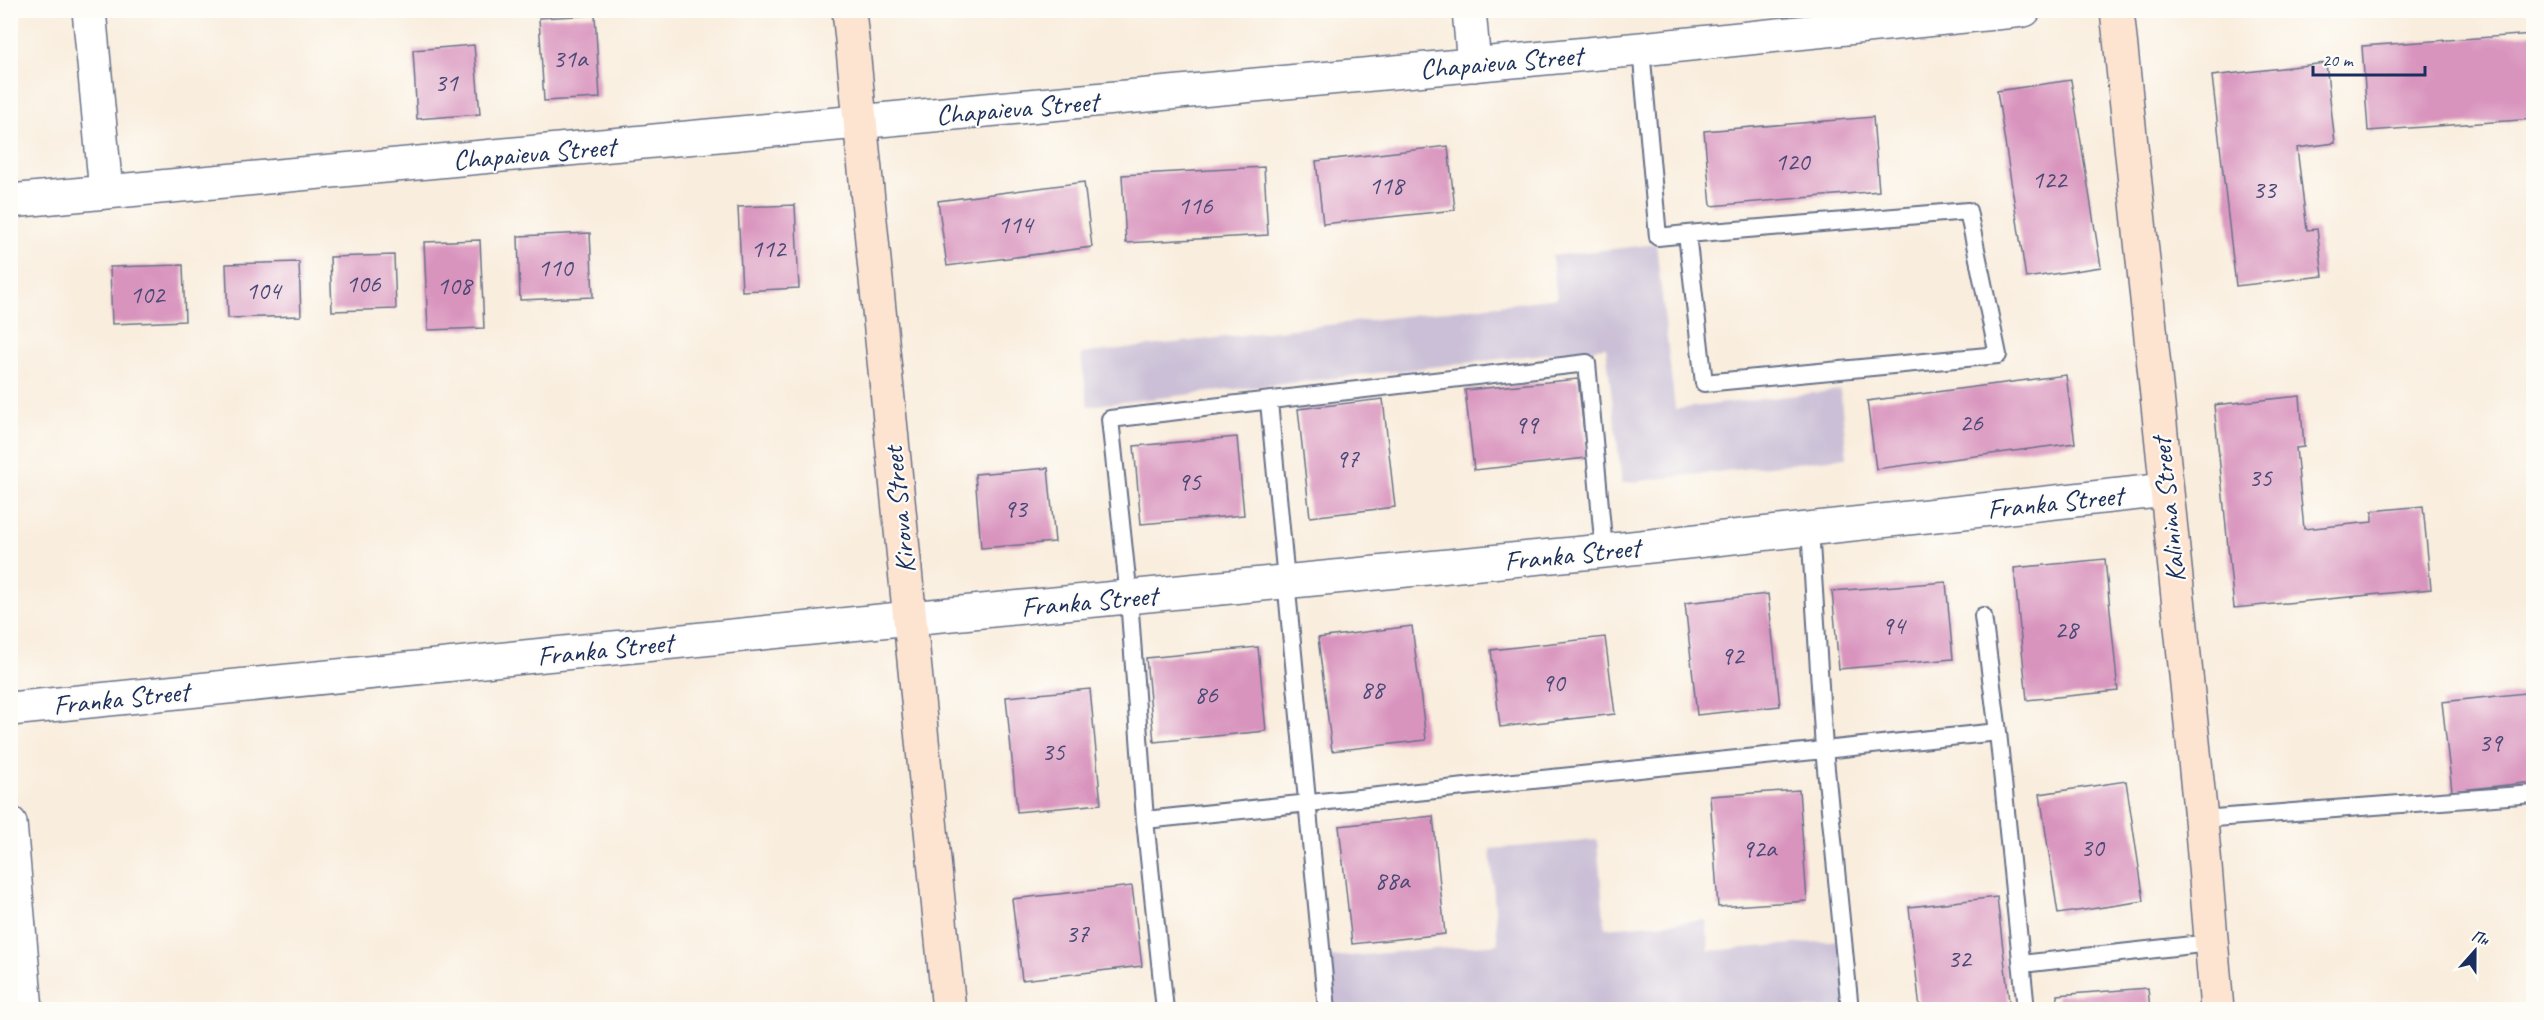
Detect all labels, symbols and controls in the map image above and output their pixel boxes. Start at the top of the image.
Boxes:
street label: Chapaieva Street [1418,37,1587,87]
scale bar [2313,39,2426,77]
house number: 31а [553,42,589,75]
text: 20 m [2322,49,2355,71]
house number: 31 [434,66,459,99]
street label: Chapaieva Street [934,83,1103,133]
street label: Chapaieva Street [451,128,620,178]
house number: 120 [1774,145,1812,178]
house number: 122 [2031,163,2069,196]
house number: 118 [1368,169,1406,202]
house number: 33 [2252,173,2278,206]
house number: 116 [1177,189,1214,222]
house number: 114 [997,208,1035,241]
house number: 112 [750,232,788,265]
house number: 110 [537,251,575,284]
house number: 106 [345,267,382,300]
house number: 108 [436,269,474,302]
house number: 104 [245,274,283,307]
house number: 102 [129,278,167,311]
house number: 26 [1959,406,1984,439]
house number: 99 [1514,408,1540,441]
street label: Kalinina Street [2143,432,2193,584]
street label: Kirova Street [875,442,923,575]
house number: 97 [1335,442,1360,475]
house number: 35 [2248,461,2273,494]
house number: 95 [1177,465,1202,498]
street label: Franka Street [1985,477,2128,527]
house number: 93 [1003,492,1029,525]
street label: Franka Street [1502,529,1645,579]
street label: Franka Street [1020,577,1162,624]
house number: 94 [1881,609,1907,642]
house number: 28 [2054,613,2080,646]
street label: Franka Street [535,624,678,674]
house number: 92 [1720,639,1746,672]
house number: 90 [1541,666,1567,699]
street label: Franka Street [51,673,194,723]
house number: 88 [1360,673,1386,706]
house number: 86 [1194,678,1219,711]
house number: 39 [2478,726,2504,759]
house number: 35 [1041,735,1066,768]
house number: 30 [2080,831,2106,864]
house number: 92а [1742,832,1778,865]
house number: 88а [1375,864,1411,897]
house number: 37 [1065,917,1090,950]
north arrow [2445,921,2505,981]
text: Пн [2469,926,2492,951]
house number: 32 [1947,942,1973,975]

